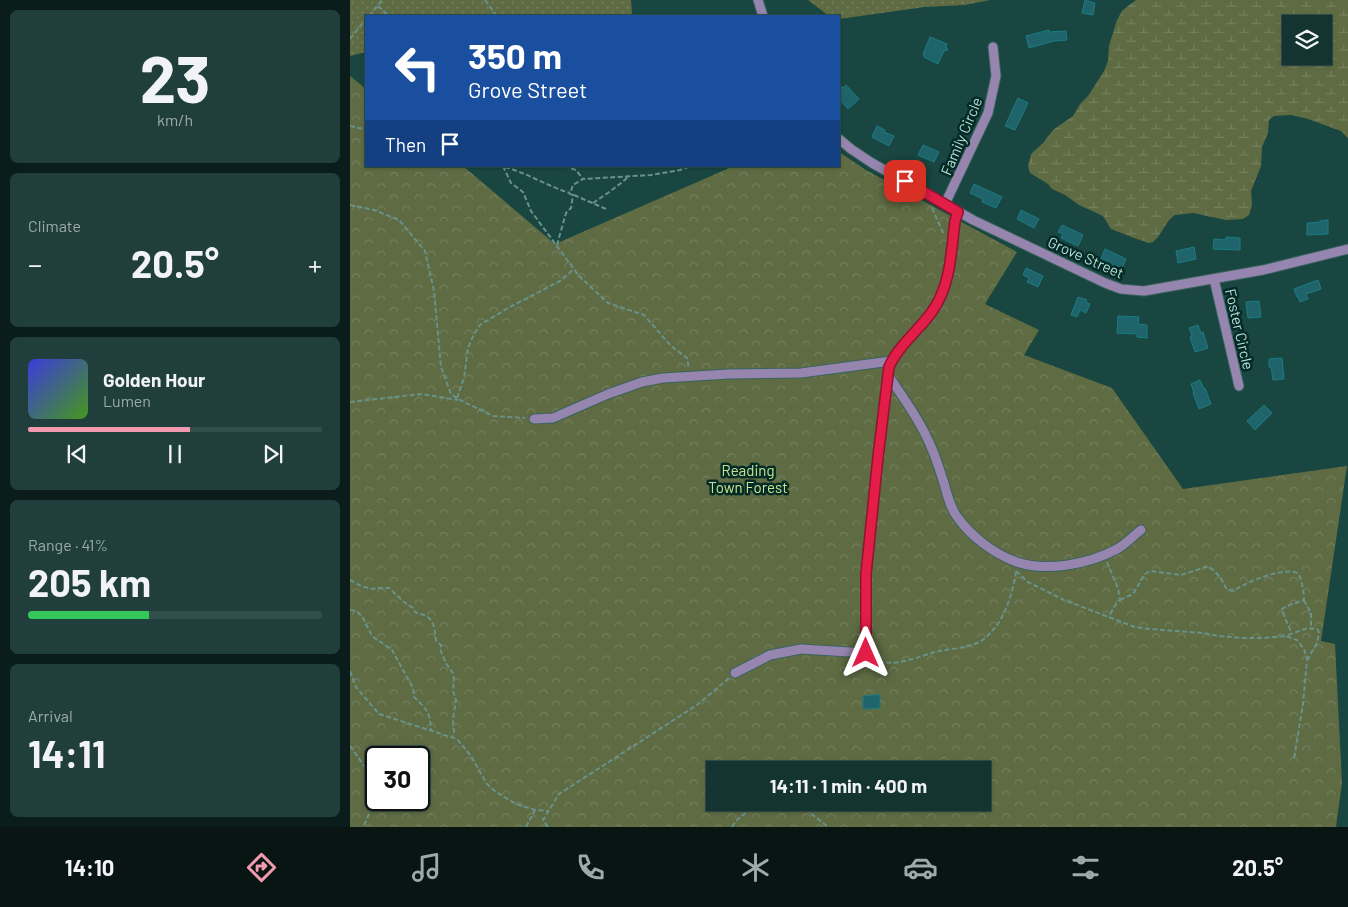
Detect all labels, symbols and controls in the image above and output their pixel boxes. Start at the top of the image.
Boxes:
map controls [1282,15,1332,65]
button: layers [1282,15,1332,65]
text: 350 m [468,34,562,76]
icon: left [385,35,450,100]
text: 23 [140,38,210,116]
text: Grove Street [468,76,587,102]
street label: Family Circle [937,94,985,178]
text: km/h [157,110,193,129]
icon: arrive [436,130,464,158]
text: Then [385,133,426,156]
pin [884,160,926,202]
icon: arrive [891,167,919,195]
text: Climate [28,216,81,235]
street label: Grove Street [1045,232,1127,282]
text: 20.5° [131,240,219,286]
text: − [28,247,42,281]
text: + [308,247,322,281]
street label: Foster Circle [1222,287,1258,371]
text: Golden Hour [103,368,205,391]
text: Lumen [103,391,151,410]
icon: previous [63,440,91,468]
icon: pause [161,440,189,468]
icon: next [259,440,287,468]
park label: Reading Town Forest [708,461,788,496]
text: Range · 41% [28,535,108,554]
text: 205 km [28,559,151,605]
position arrow [839,626,891,678]
text: Arrival [28,706,73,725]
text: 14:11 [28,730,105,776]
speed limit sign: 30 [365,746,430,811]
text: 14:11 · 1 min · 400 m [770,774,927,797]
icon: directions [244,850,279,885]
icon: music [409,850,444,885]
icon: phone [573,850,608,885]
icon: climate [738,850,773,885]
icon: car [903,850,938,885]
icon: filters [1068,850,1103,885]
text: 14:10 [65,854,114,880]
text: 20.5° [1232,854,1283,880]

